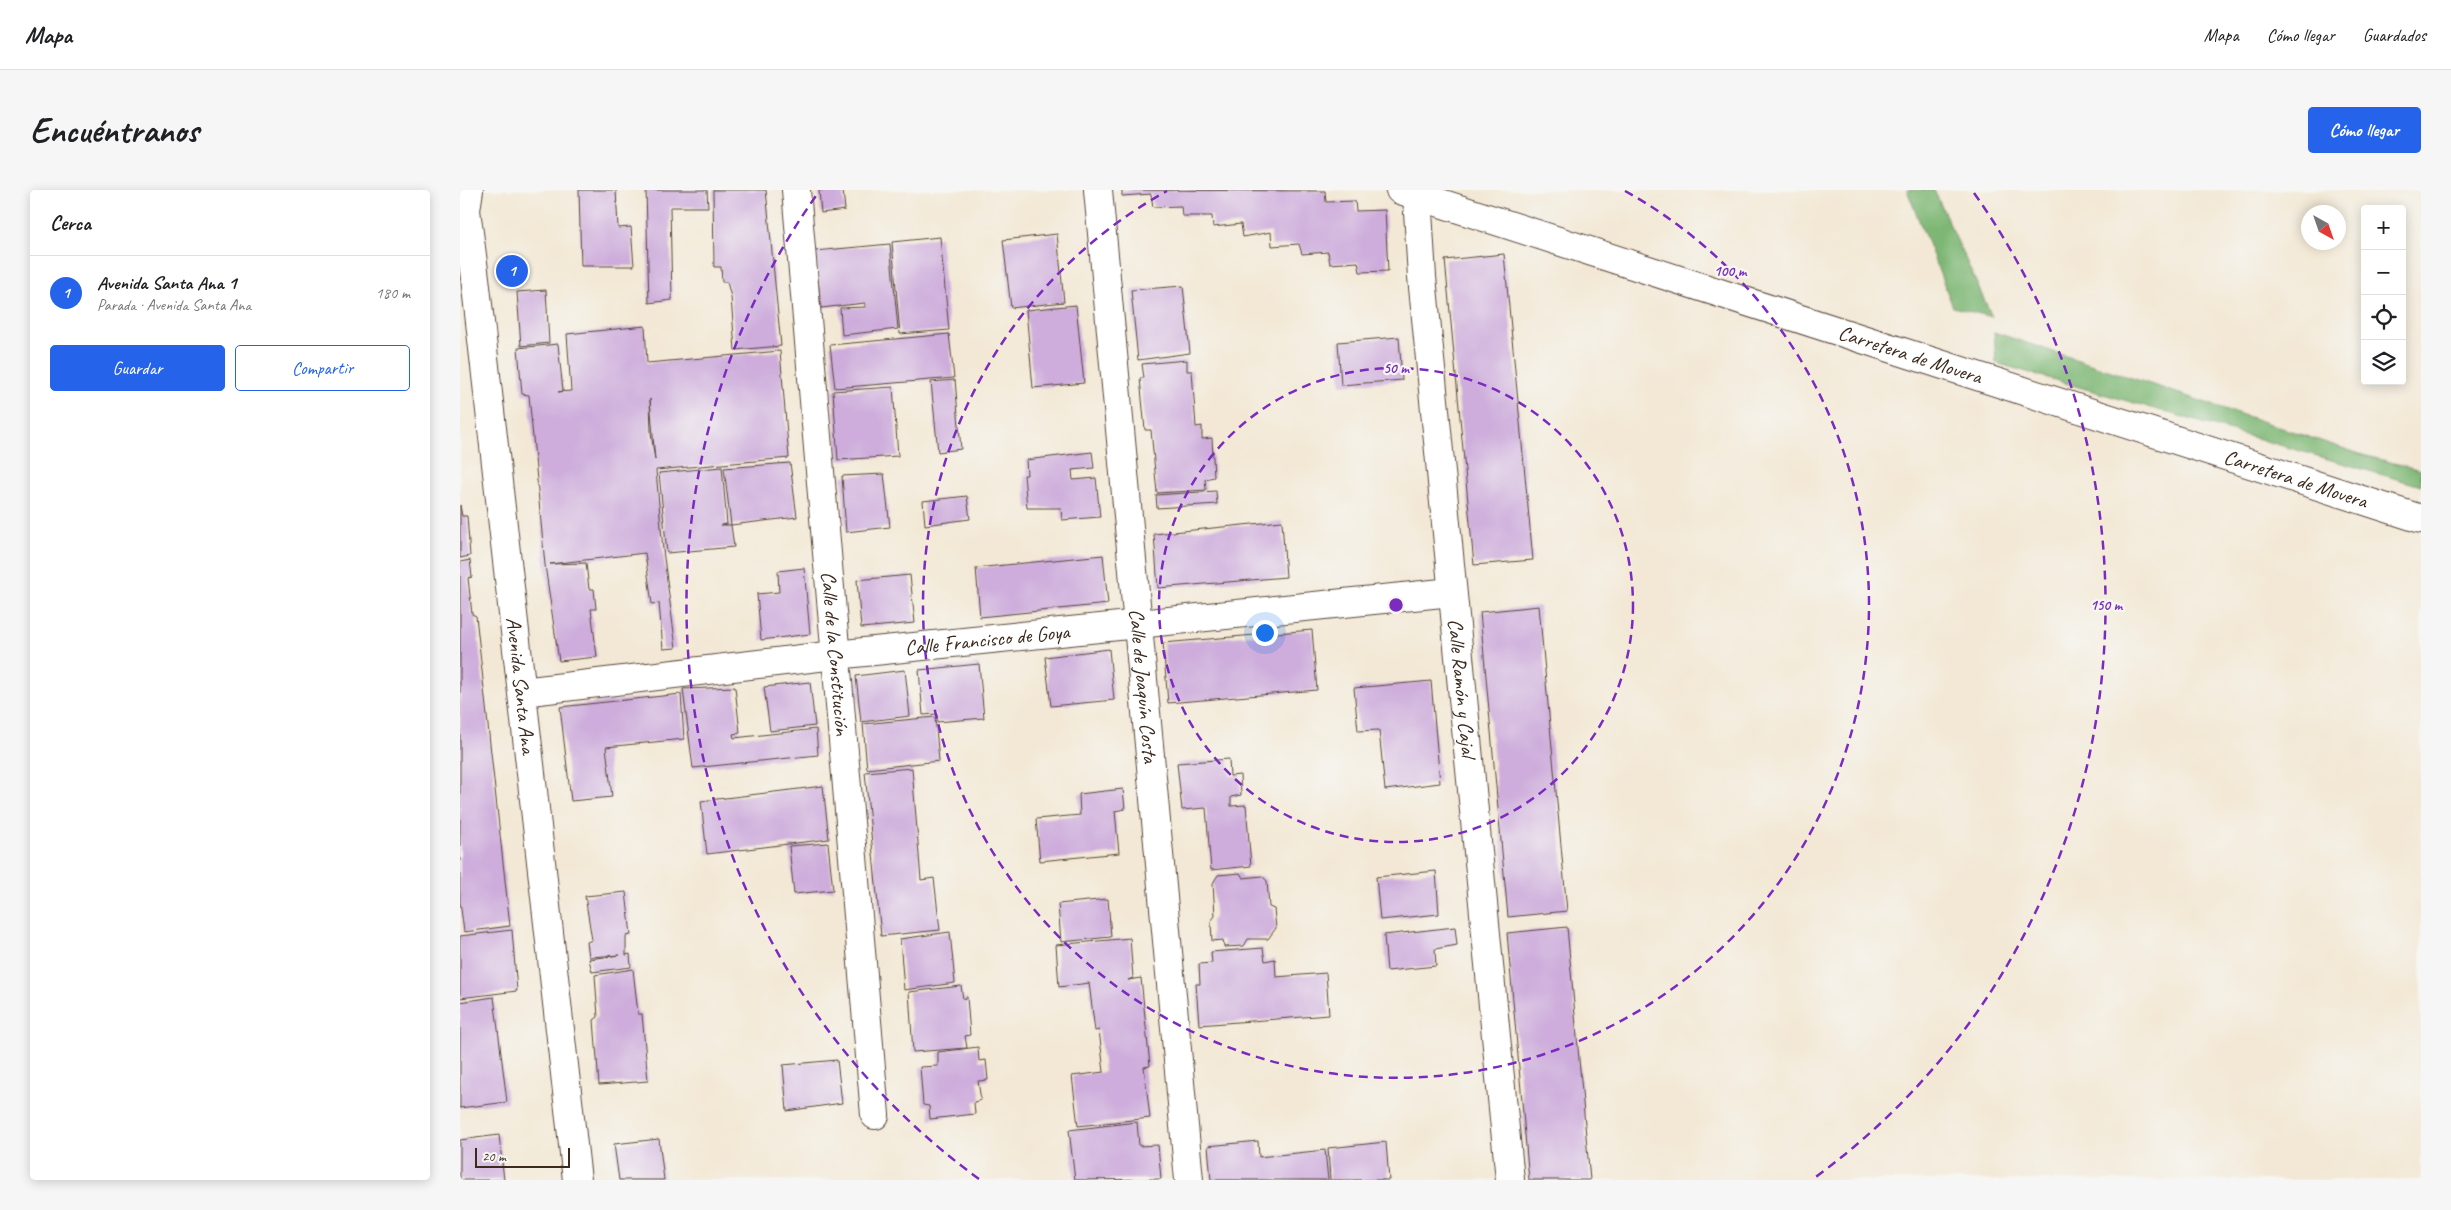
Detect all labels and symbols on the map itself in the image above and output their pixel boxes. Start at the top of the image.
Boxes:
north arrow [2301,205,2346,250]
pin: 1 [496,252,528,290]
text: 100 m [1714,262,1748,281]
street label: Carretera de Movera [1835,319,1987,390]
text: 50 m [1383,359,1410,378]
street label: Carretera de Movera [2221,443,2372,514]
street label: Calle de la Constitución [816,570,856,737]
centre of rings [1387,596,1405,614]
text: 150 m [2090,596,2124,615]
street label: Calle de Joaquín Costa [1124,608,1164,766]
street label: Avenida Santa Ana [500,616,542,758]
street label: Calle Francisco de Goya [903,618,1072,661]
street label: Calle Ramón y Cajal [1442,618,1482,762]
your location [1252,620,1278,646]
scale bar [475,1145,570,1168]

